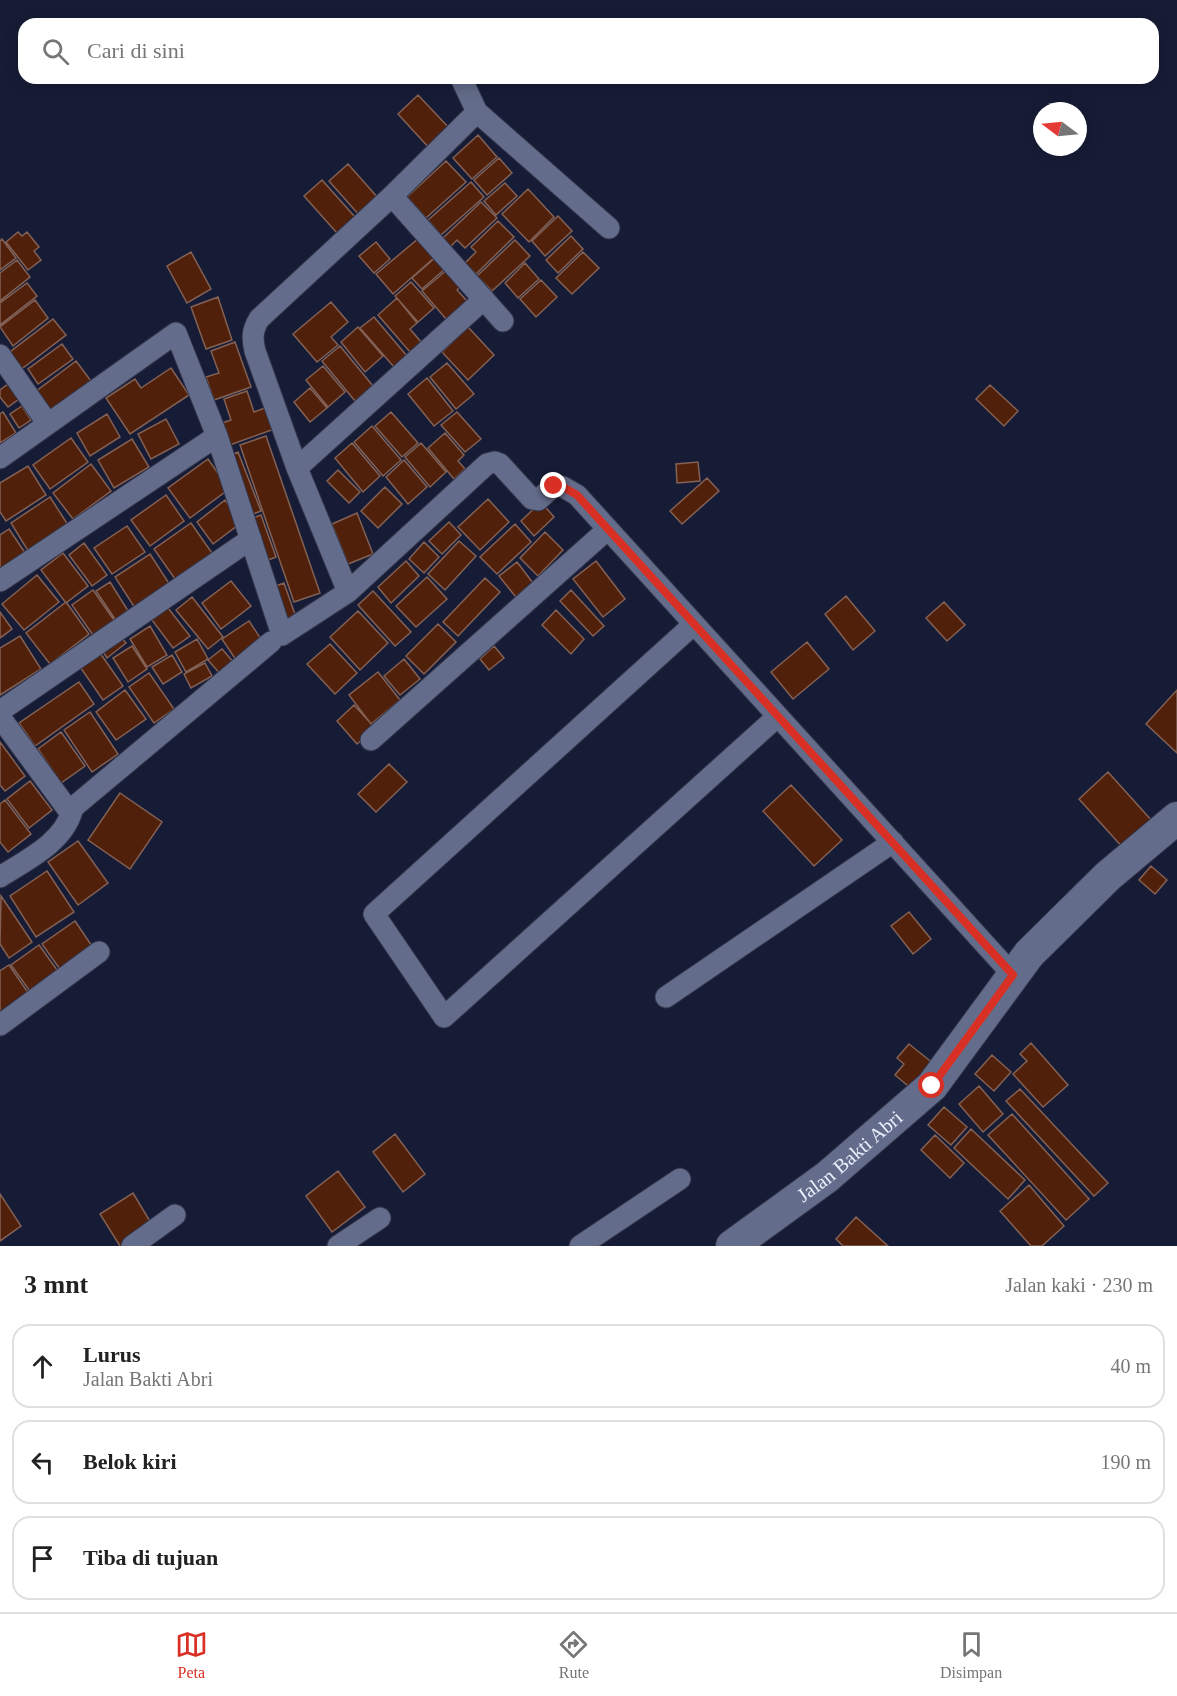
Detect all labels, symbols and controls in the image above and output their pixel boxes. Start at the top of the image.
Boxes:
search box [18,18,1159,84]
icon: search [39,35,72,68]
text: Cari di sini [87,38,185,63]
north arrow [1033,102,1087,156]
route end [540,472,566,498]
route start [918,1072,944,1098]
street label: Jalan Bakti Abri [793,1106,907,1206]
text: 3 mnt [24,1270,88,1299]
text: Jalan kaki · 230 m [1005,1274,1153,1296]
text: Lurus [83,1342,140,1367]
icon: ahead [26,1350,59,1383]
text: 40 m [1110,1355,1151,1377]
text: Jalan Bakti Abri [83,1368,213,1390]
icon: left [26,1446,59,1479]
text: Belok kiri [83,1449,177,1474]
text: 190 m [1100,1451,1151,1473]
icon: arrive [26,1542,59,1575]
text: Tiba di tujuan [83,1545,218,1570]
tab: Peta [175,1628,208,1682]
tab: Rute [557,1628,590,1682]
tab: Disimpan [940,1628,1002,1682]

